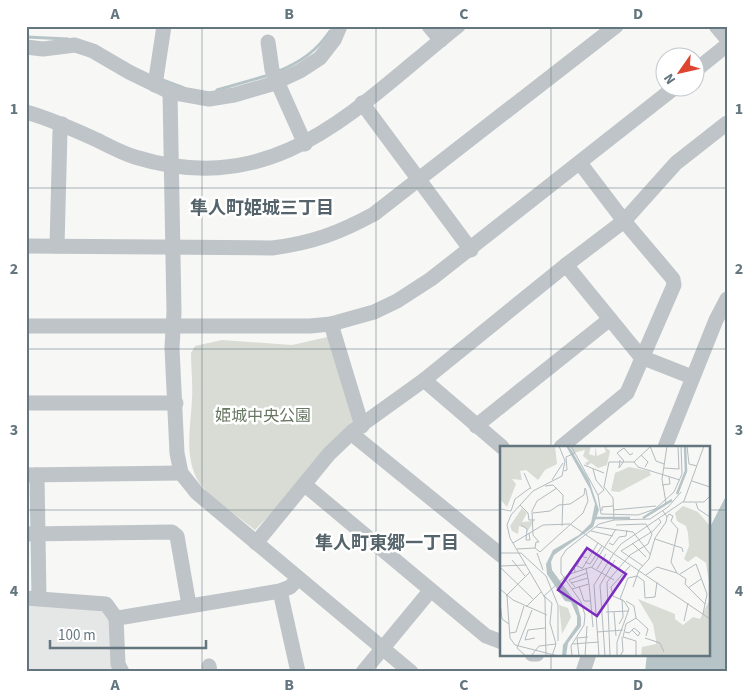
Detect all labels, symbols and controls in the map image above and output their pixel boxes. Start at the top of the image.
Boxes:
text: A [109,3,120,25]
text: B [284,3,294,25]
text: C [459,3,469,25]
text: D [633,3,643,25]
north arrow [656,48,706,98]
text: N [659,69,681,88]
text: 1 [10,98,18,120]
text: 1 [735,98,743,120]
district label: 隼人町姫城三丁目 [190,196,334,221]
text: 2 [10,258,18,280]
text: 2 [735,258,743,280]
park label: 姫城中央公園 [215,405,311,427]
text: 3 [10,419,18,441]
text: 3 [735,419,743,441]
inset map [500,446,710,656]
district label: 隼人町東郷一丁目 [315,531,459,556]
text: 4 [10,580,19,602]
text: 4 [735,580,744,602]
scale bar [50,618,206,650]
text: 100 m [58,625,96,646]
text: A [109,674,120,696]
text: B [284,674,294,696]
text: C [459,674,469,696]
text: D [633,674,643,696]

